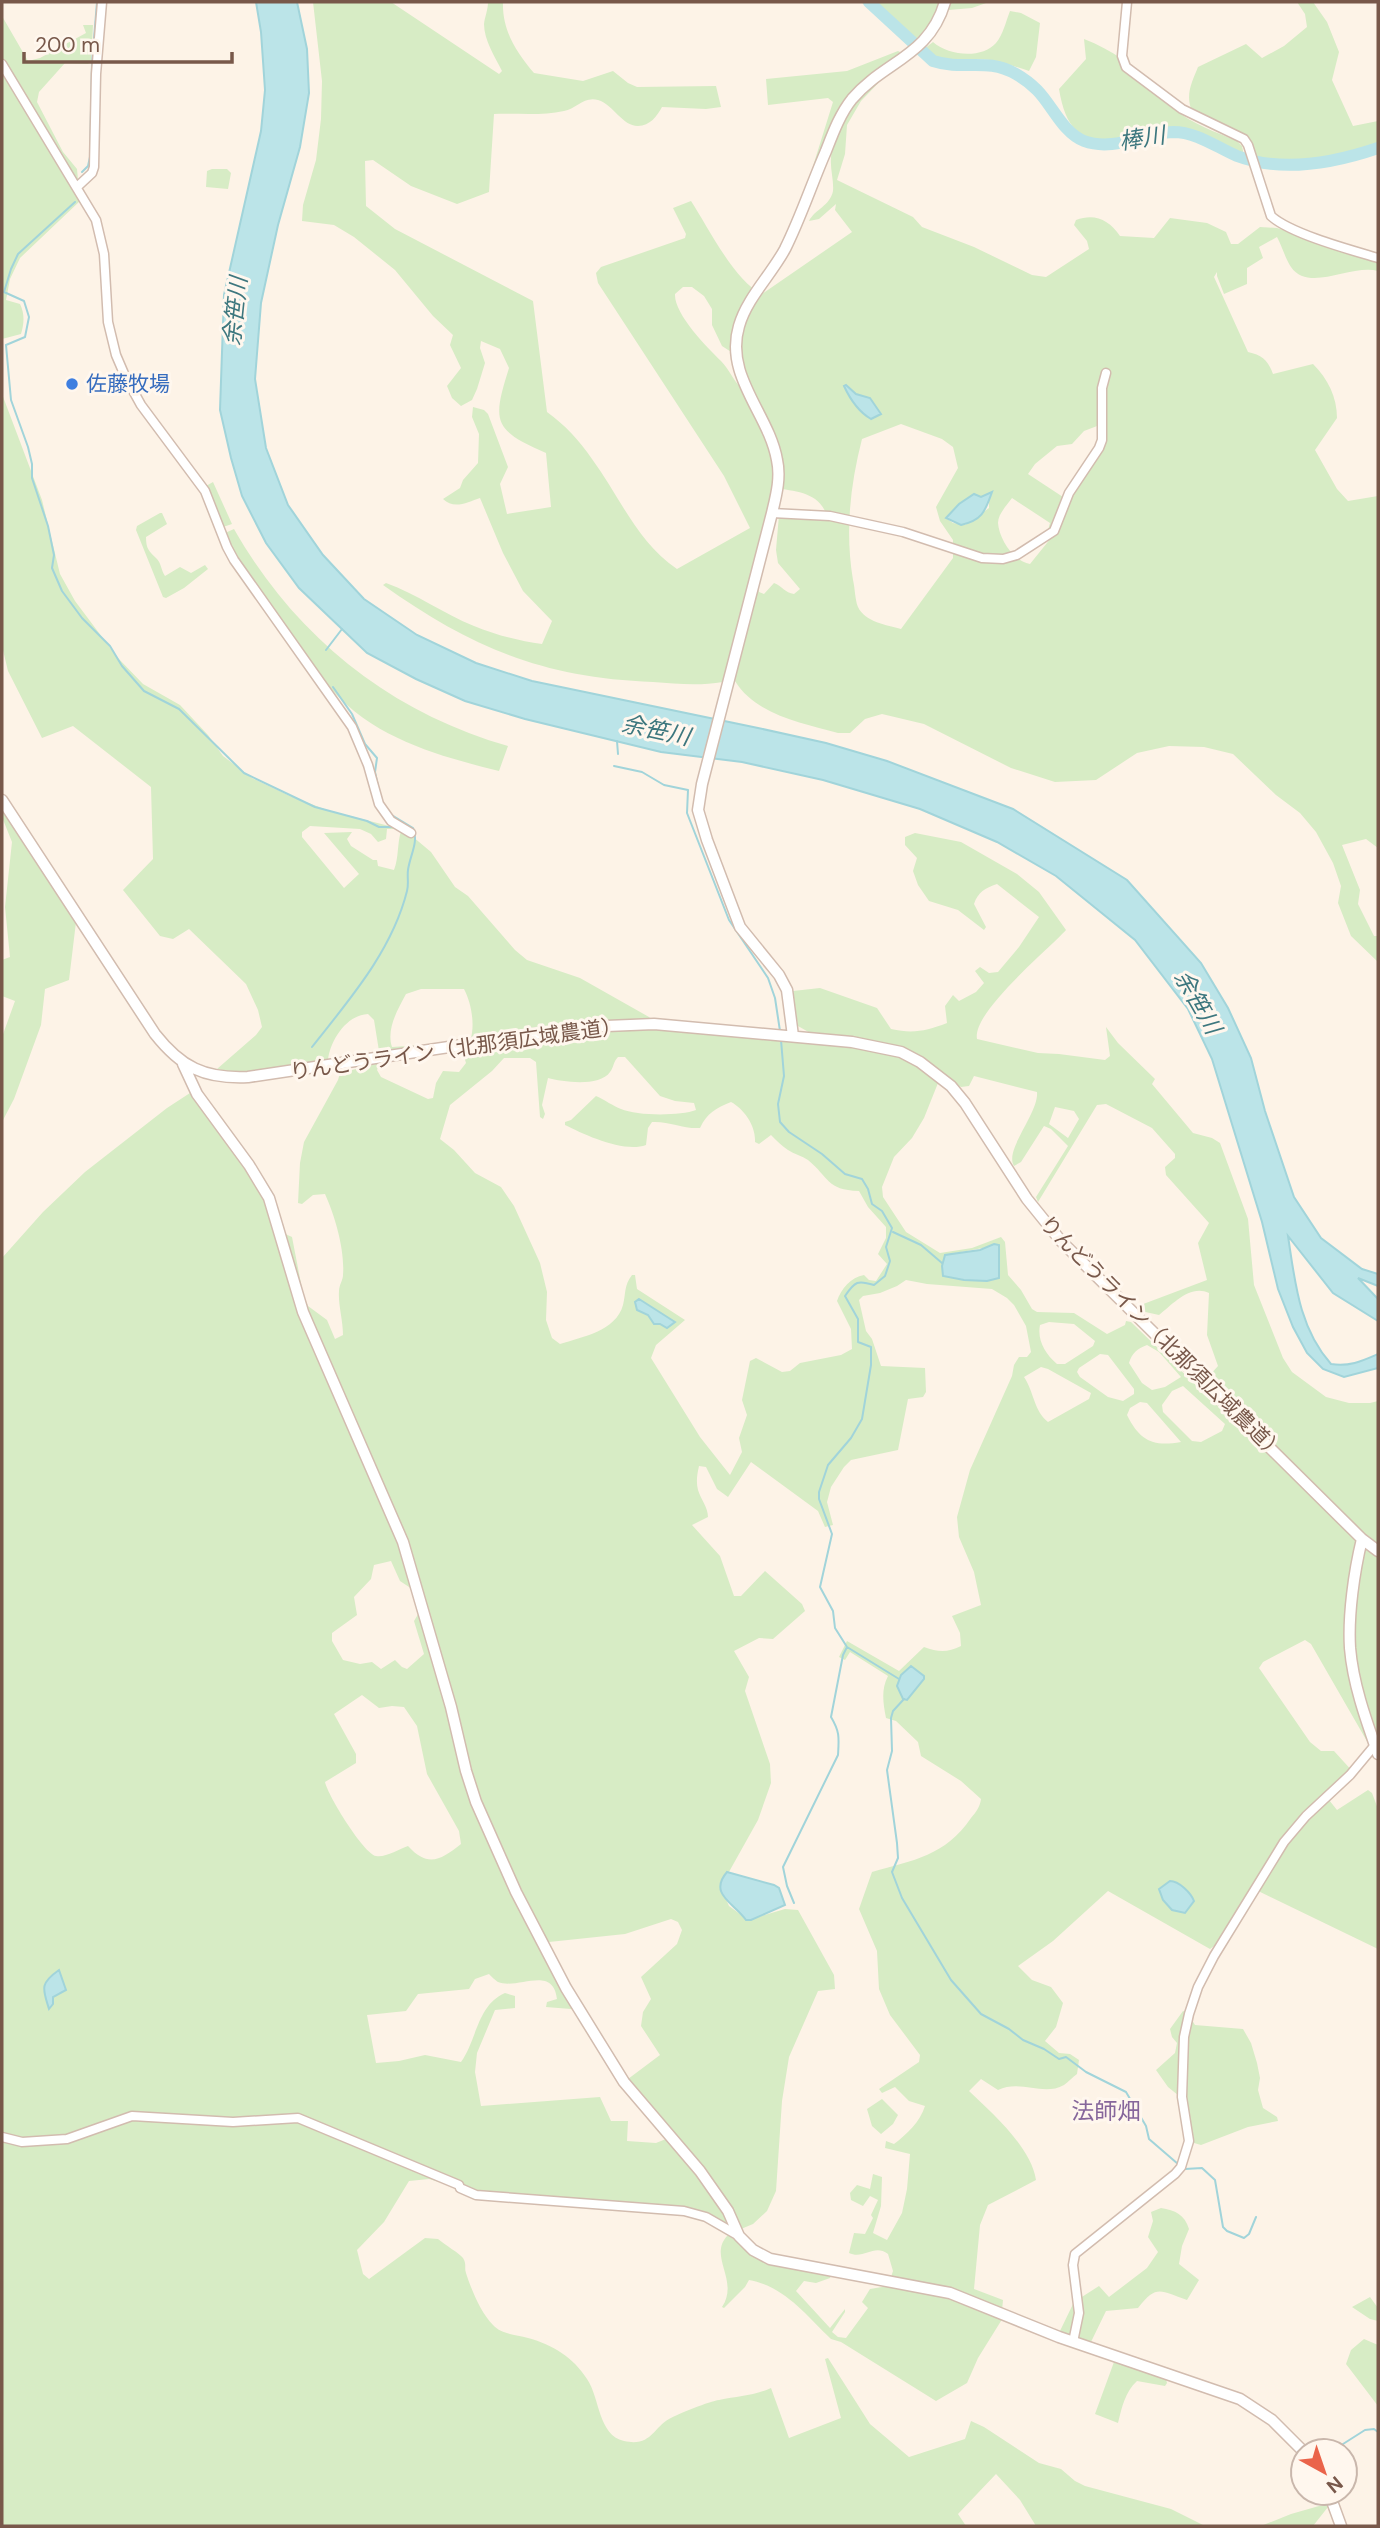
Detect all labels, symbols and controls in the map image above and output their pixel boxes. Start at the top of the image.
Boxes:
scale bar [24,21,233,65]
text: 200 m [35,31,100,59]
water label: 棒川 [1117,119,1170,156]
water label: 余笹川 [216,272,254,347]
place label: 佐藤牧場 [86,370,170,398]
marker: 佐藤牧場 [64,376,80,392]
water label: 余笹川 [619,708,696,752]
water label: 余笹川 [1168,965,1230,1042]
street label: りんどうライン（北那須広域農道） [288,1012,624,1086]
street label: りんどうライン（北那須広域農道） [1034,1210,1290,1466]
district label: 法師畑 [1072,2096,1141,2126]
north arrow [1289,2437,1359,2507]
text: N [1321,2471,1348,2499]

